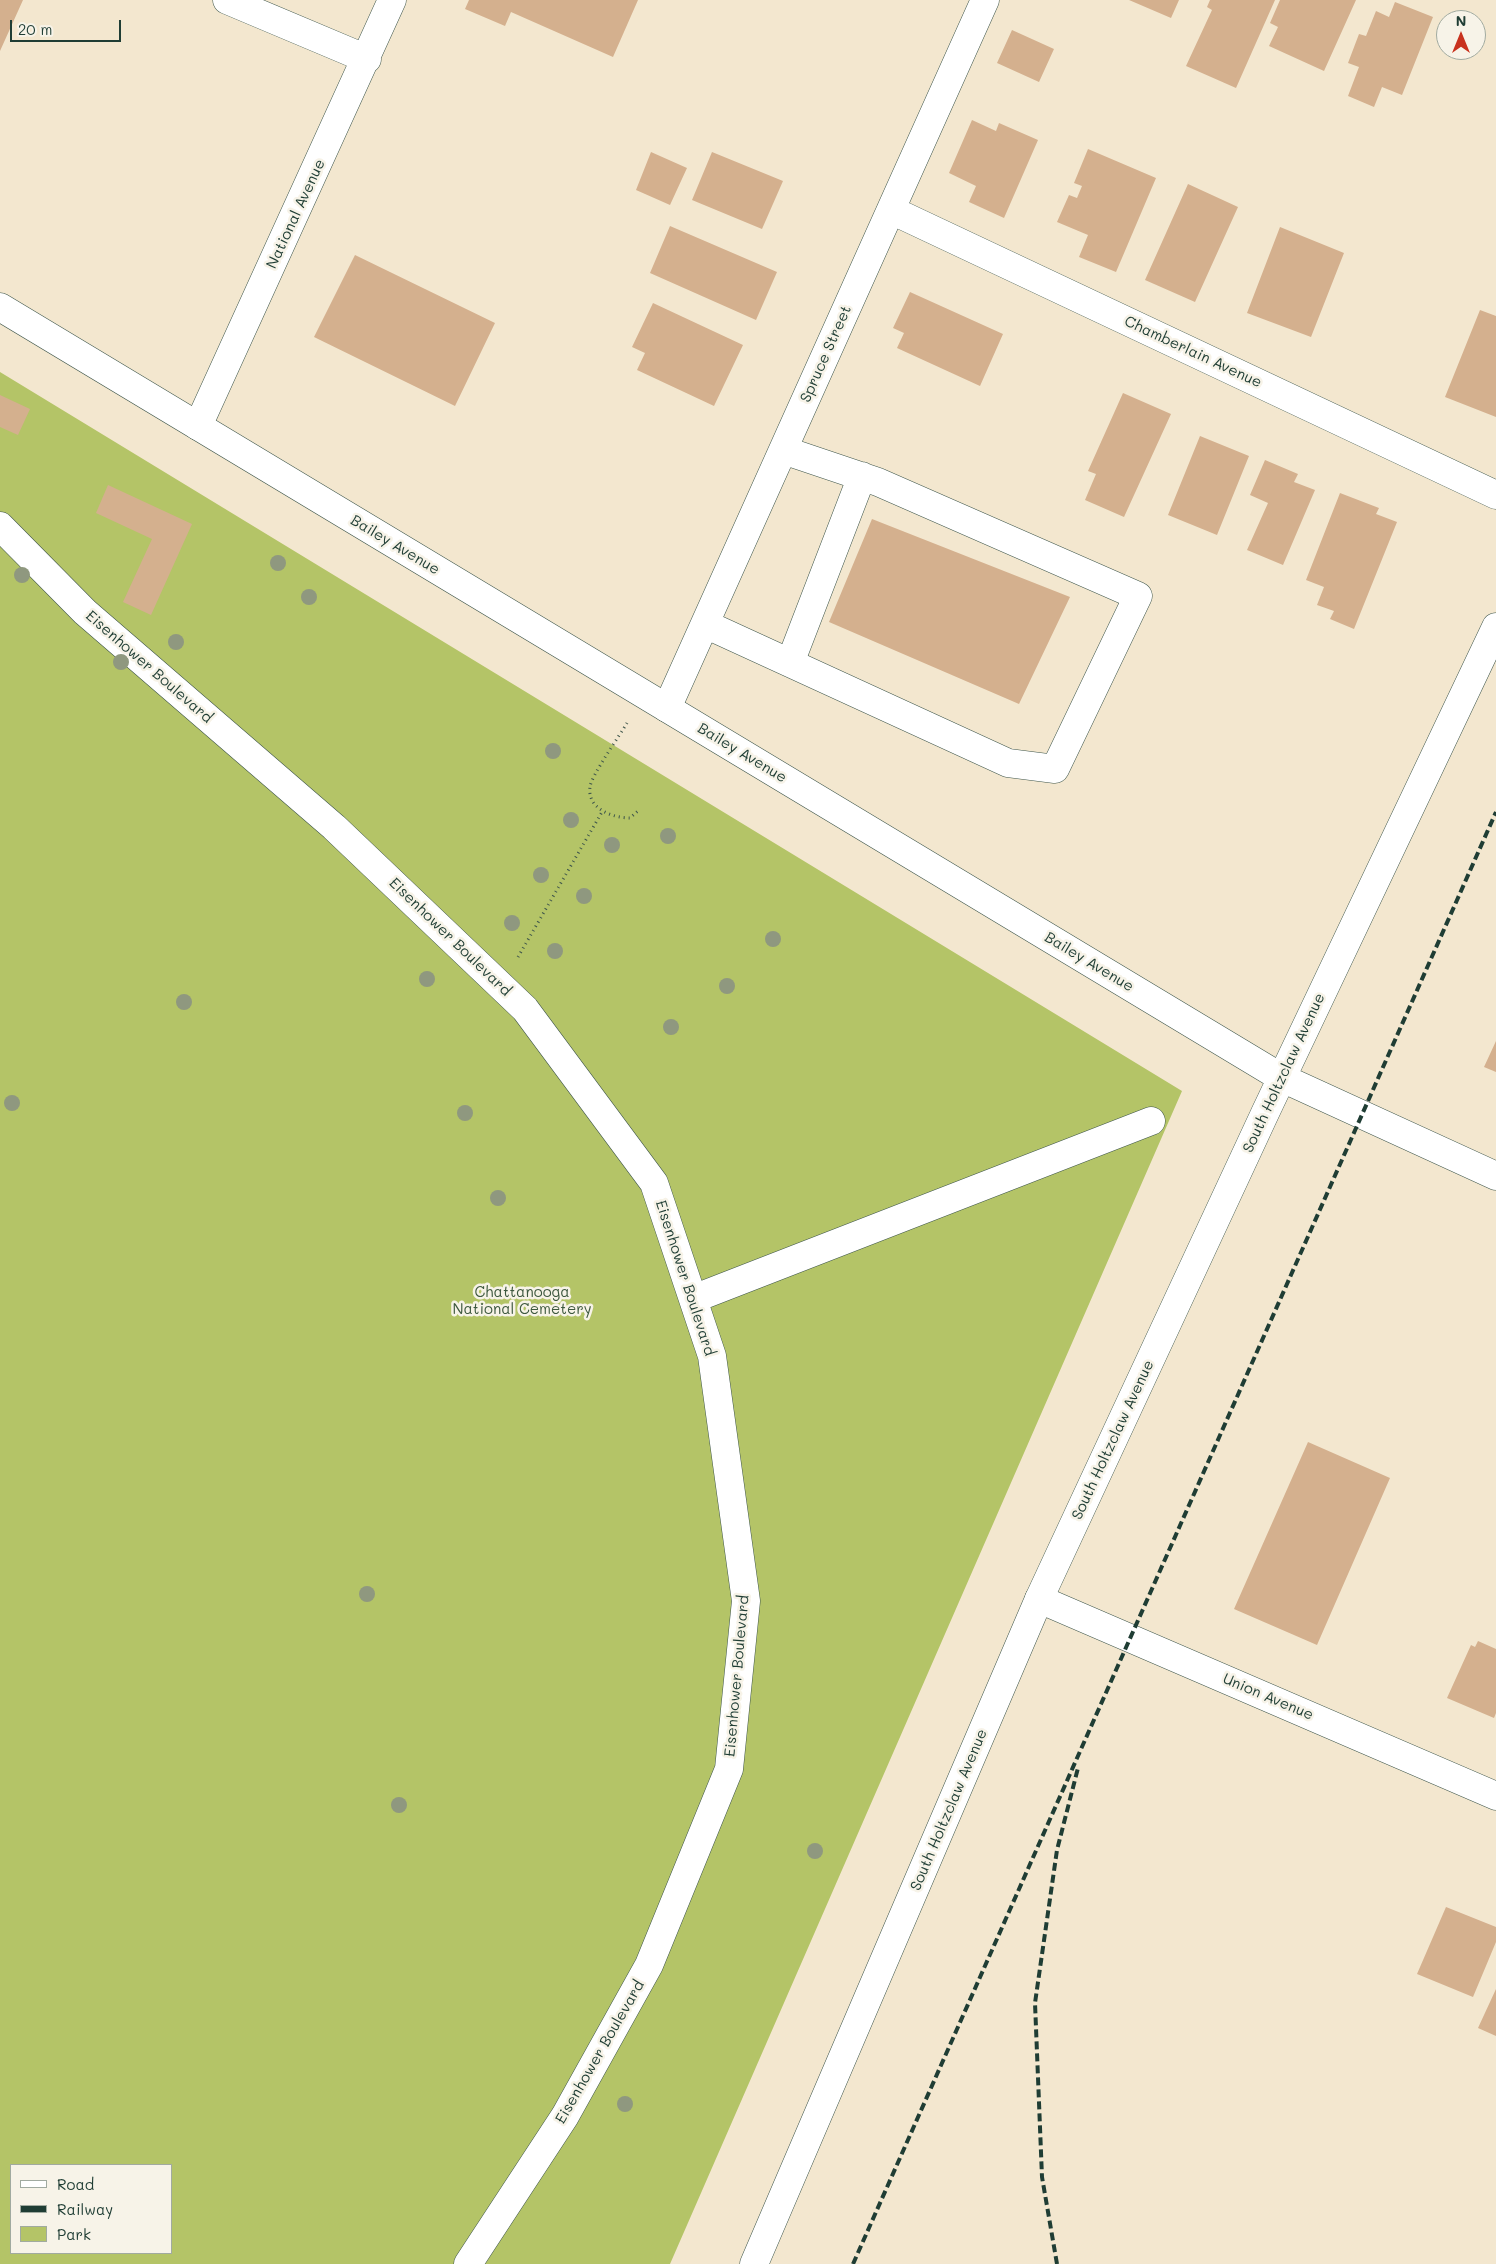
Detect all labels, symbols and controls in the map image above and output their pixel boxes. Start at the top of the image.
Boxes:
scale bar [12,10,124,42]
north arrow [1436,10,1486,60]
text: N [1456,11,1466,30]
text: 20 m [18,19,52,39]
street label: National Avenue [263,156,329,272]
street label: Spruce Street [797,303,855,405]
street label: Chamberlain Avenue [1121,312,1265,392]
street label: Bailey Avenue [347,511,443,579]
street label: Eisenhower Boulevard [82,607,216,727]
street label: Bailey Avenue [694,719,790,787]
street label: Eisenhower Boulevard [385,874,515,1000]
street label: Bailey Avenue [1041,928,1137,996]
street label: South Holtzclaw Avenue [1239,990,1329,1156]
street label: Eisenhower Boulevard [651,1198,719,1358]
park label: Chattanooga National Cemetery [452,1283,592,1318]
street label: South Holtzclaw Avenue [1068,1357,1158,1523]
street label: Eisenhower Boulevard [721,1594,753,1758]
street label: Union Avenue [1220,1670,1316,1724]
street label: South Holtzclaw Avenue [907,1726,991,1894]
street label: Eisenhower Boulevard [552,1977,648,2127]
legend [10,2164,172,2254]
text: Road [57,2174,94,2194]
text: Railway [57,2199,113,2219]
text: Park [57,2224,91,2244]

